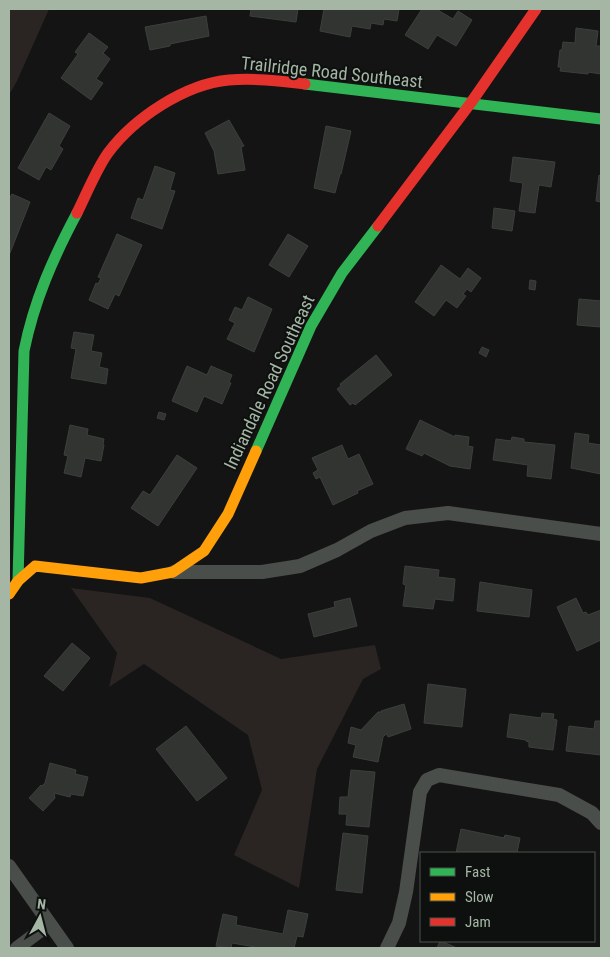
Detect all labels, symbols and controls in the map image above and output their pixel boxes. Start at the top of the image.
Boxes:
street label: Trailridge Road Southeast [240,52,424,92]
street label: Indiandale Road Southeast [219,292,319,472]
legend [420,852,595,942]
text: Fast [465,863,490,881]
text: Slow [465,888,494,906]
north arrow [15,892,65,942]
text: N [36,896,47,913]
text: Jam [465,913,491,931]

